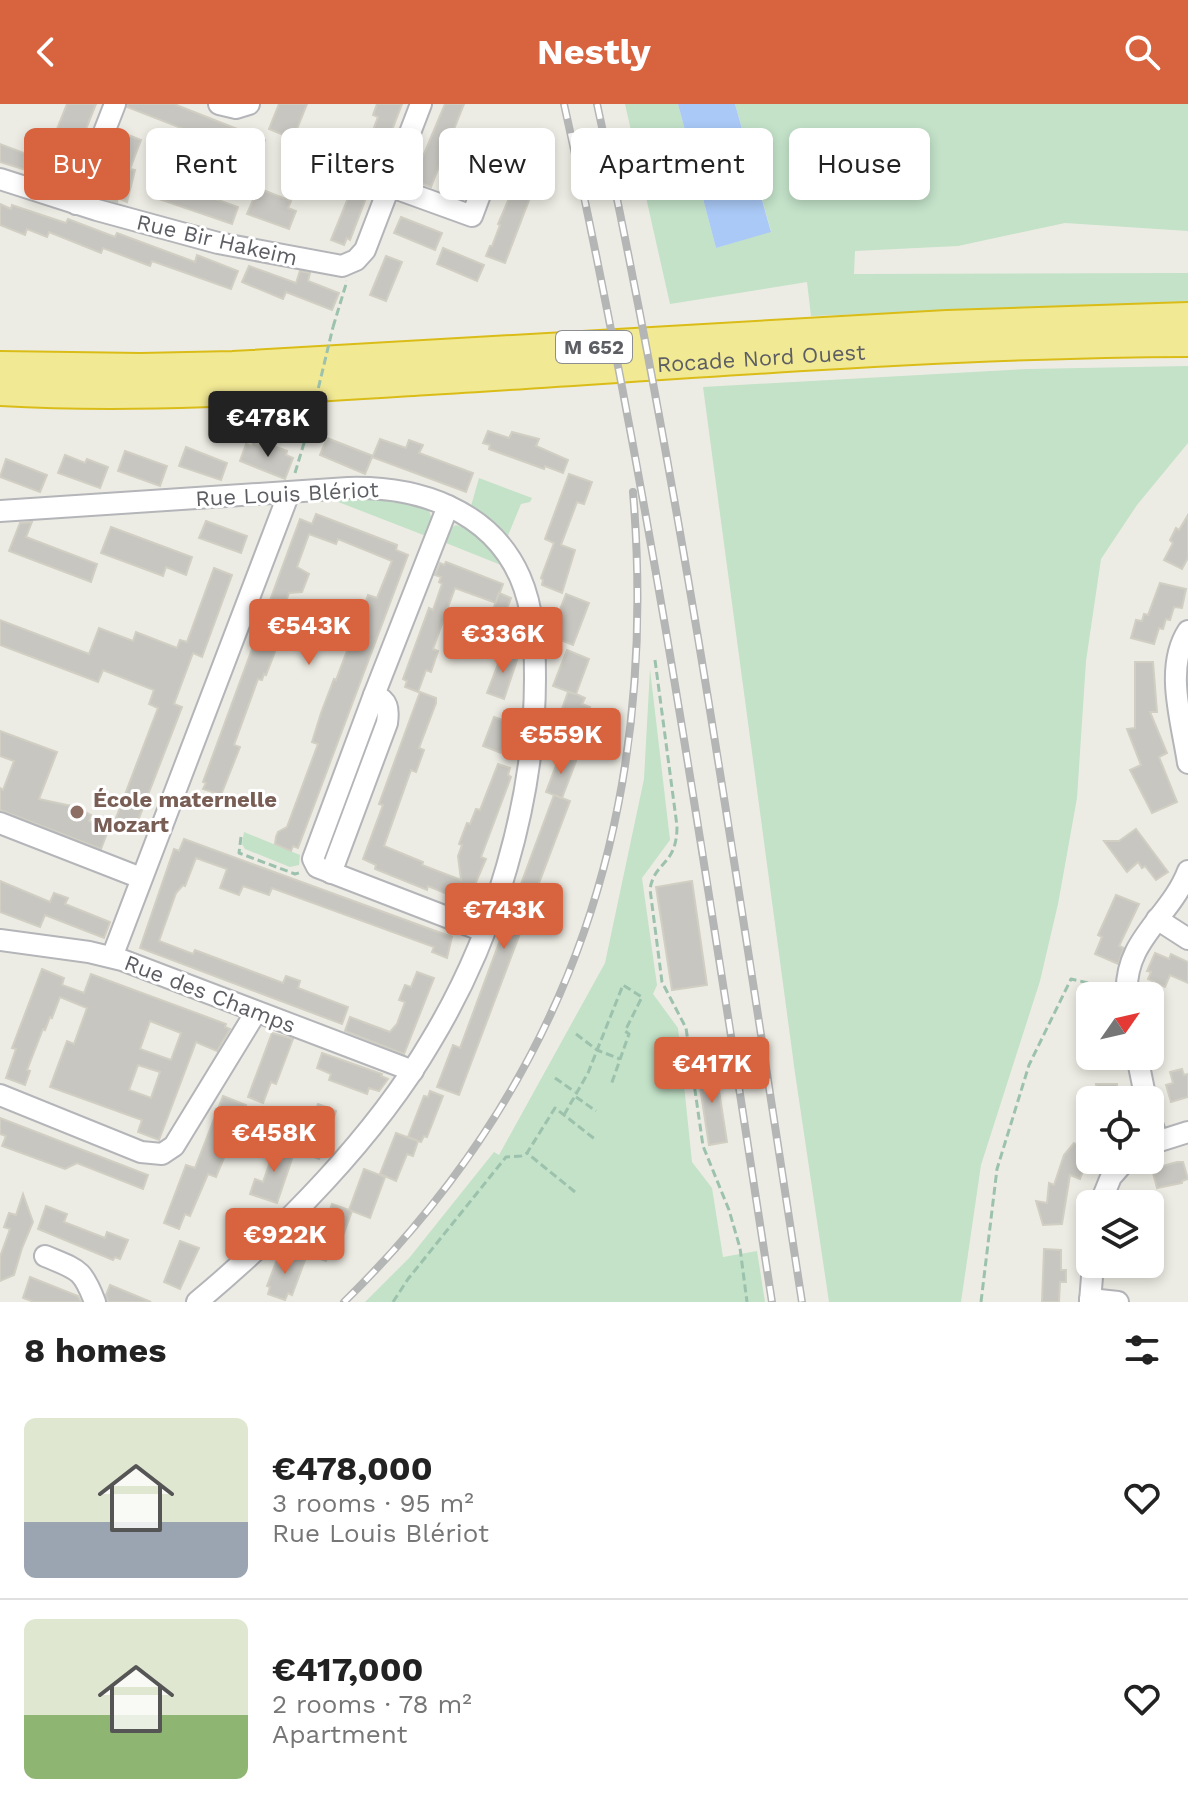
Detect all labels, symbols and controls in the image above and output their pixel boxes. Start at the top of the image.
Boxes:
icon: back [24,30,68,74]
icon: search [1120,30,1164,74]
text: Nestly [537,31,651,73]
chip: Buy [24,128,130,200]
chip: Rent [146,128,265,200]
chip: Filters [281,128,423,200]
chip: New [439,128,555,200]
chip: Apartment [571,128,773,200]
chip: House [789,128,930,200]
street label: Rue Bir Hakeim [134,209,300,271]
road number: M 652 [556,331,632,363]
street label: Rocade Nord Ouest [656,339,866,377]
pin: €478K [212,391,324,459]
text: €478K [226,402,310,432]
street label: Rue Louis Blériot [195,477,379,511]
pin: €543K [253,599,365,667]
pin: €336K [447,607,559,675]
text: €543K [267,610,351,640]
text: €336K [461,618,545,648]
pin: €559K [505,708,617,776]
text: €559K [520,719,602,749]
place label: École maternelle Mozart [93,787,277,837]
marker: École maternelle Mozart [68,803,86,821]
pin: €743K [448,883,560,951]
text: €743K [463,894,545,924]
street label: Rue des Champs [121,950,299,1038]
north arrow [1076,982,1164,1070]
map controls [1076,982,1164,1278]
pin: €417K [656,1037,768,1105]
text: €417K [672,1048,752,1078]
button: locate [1076,1086,1164,1174]
pin: €458K [218,1106,330,1174]
text: €458K [232,1117,316,1147]
button: layers [1076,1190,1164,1278]
pin: €922K [229,1208,341,1276]
text: €922K [243,1219,327,1249]
icon: filters [1120,1328,1164,1372]
text: 8 homes [24,1330,166,1370]
text: €478,000 [272,1448,433,1488]
icon: home [88,1450,184,1546]
icon: heart [1120,1476,1164,1520]
text: 3 rooms · 95 m² [272,1488,474,1518]
text: Rue Louis Blériot [272,1518,489,1548]
text: €417,000 [272,1649,424,1689]
icon: home [88,1651,184,1747]
icon: heart [1120,1677,1164,1721]
text: 2 rooms · 78 m² [272,1689,472,1719]
text: Apartment [272,1719,408,1749]

